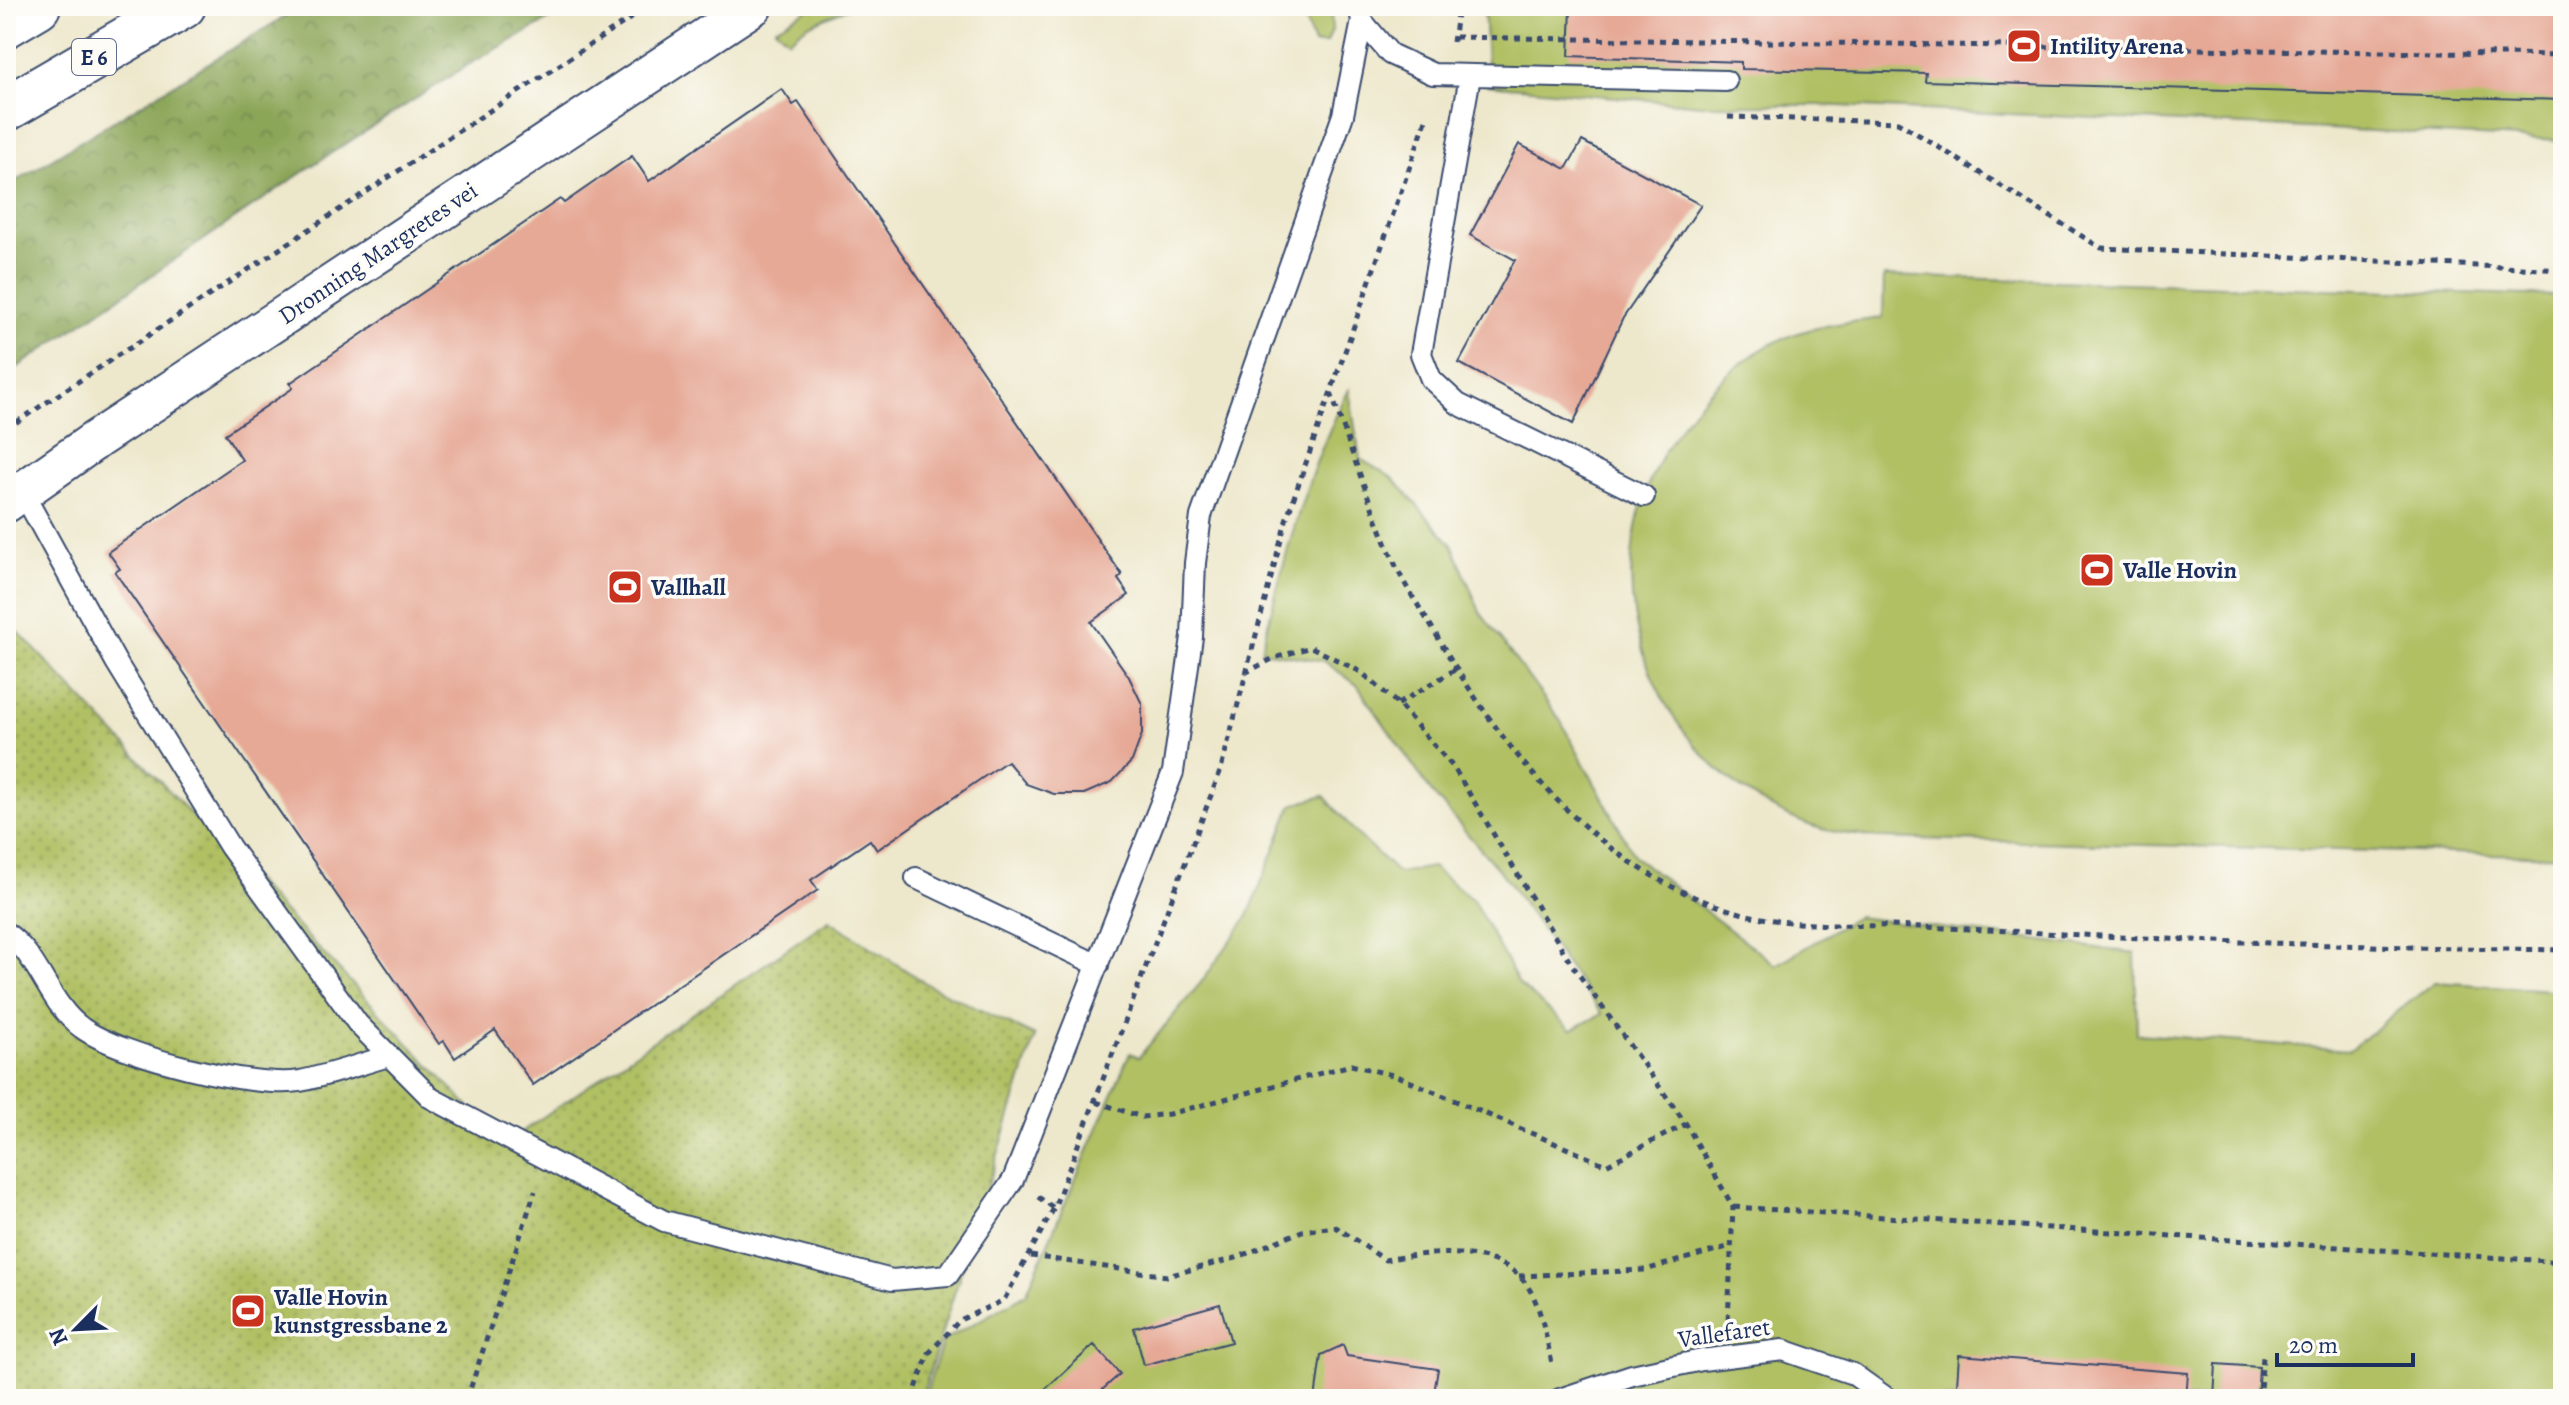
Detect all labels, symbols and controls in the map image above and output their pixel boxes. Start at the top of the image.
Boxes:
sports icon: Intility Arena [2005,27,2043,65]
place label: Intility Arena [2050,30,2184,62]
road number: E 6 [72,39,116,75]
street label: Dronning Margretes vei [272,174,484,332]
sports icon: Valle Hovin [2078,551,2116,589]
place label: Valle Hovin [2122,554,2237,586]
sports icon: Vallhall [606,568,644,606]
place label: Vallhall [650,571,726,603]
place label: Valle Hovin kunstgressbane 2 [273,1281,448,1341]
north arrow [36,1289,116,1369]
sports icon: Valle Hovin kunstgressbane 2 [229,1292,267,1330]
street label: Vallefaret [1675,1311,1772,1355]
scale bar [2277,1317,2413,1367]
text: N [42,1323,76,1350]
text: 20 m [2289,1329,2338,1361]

